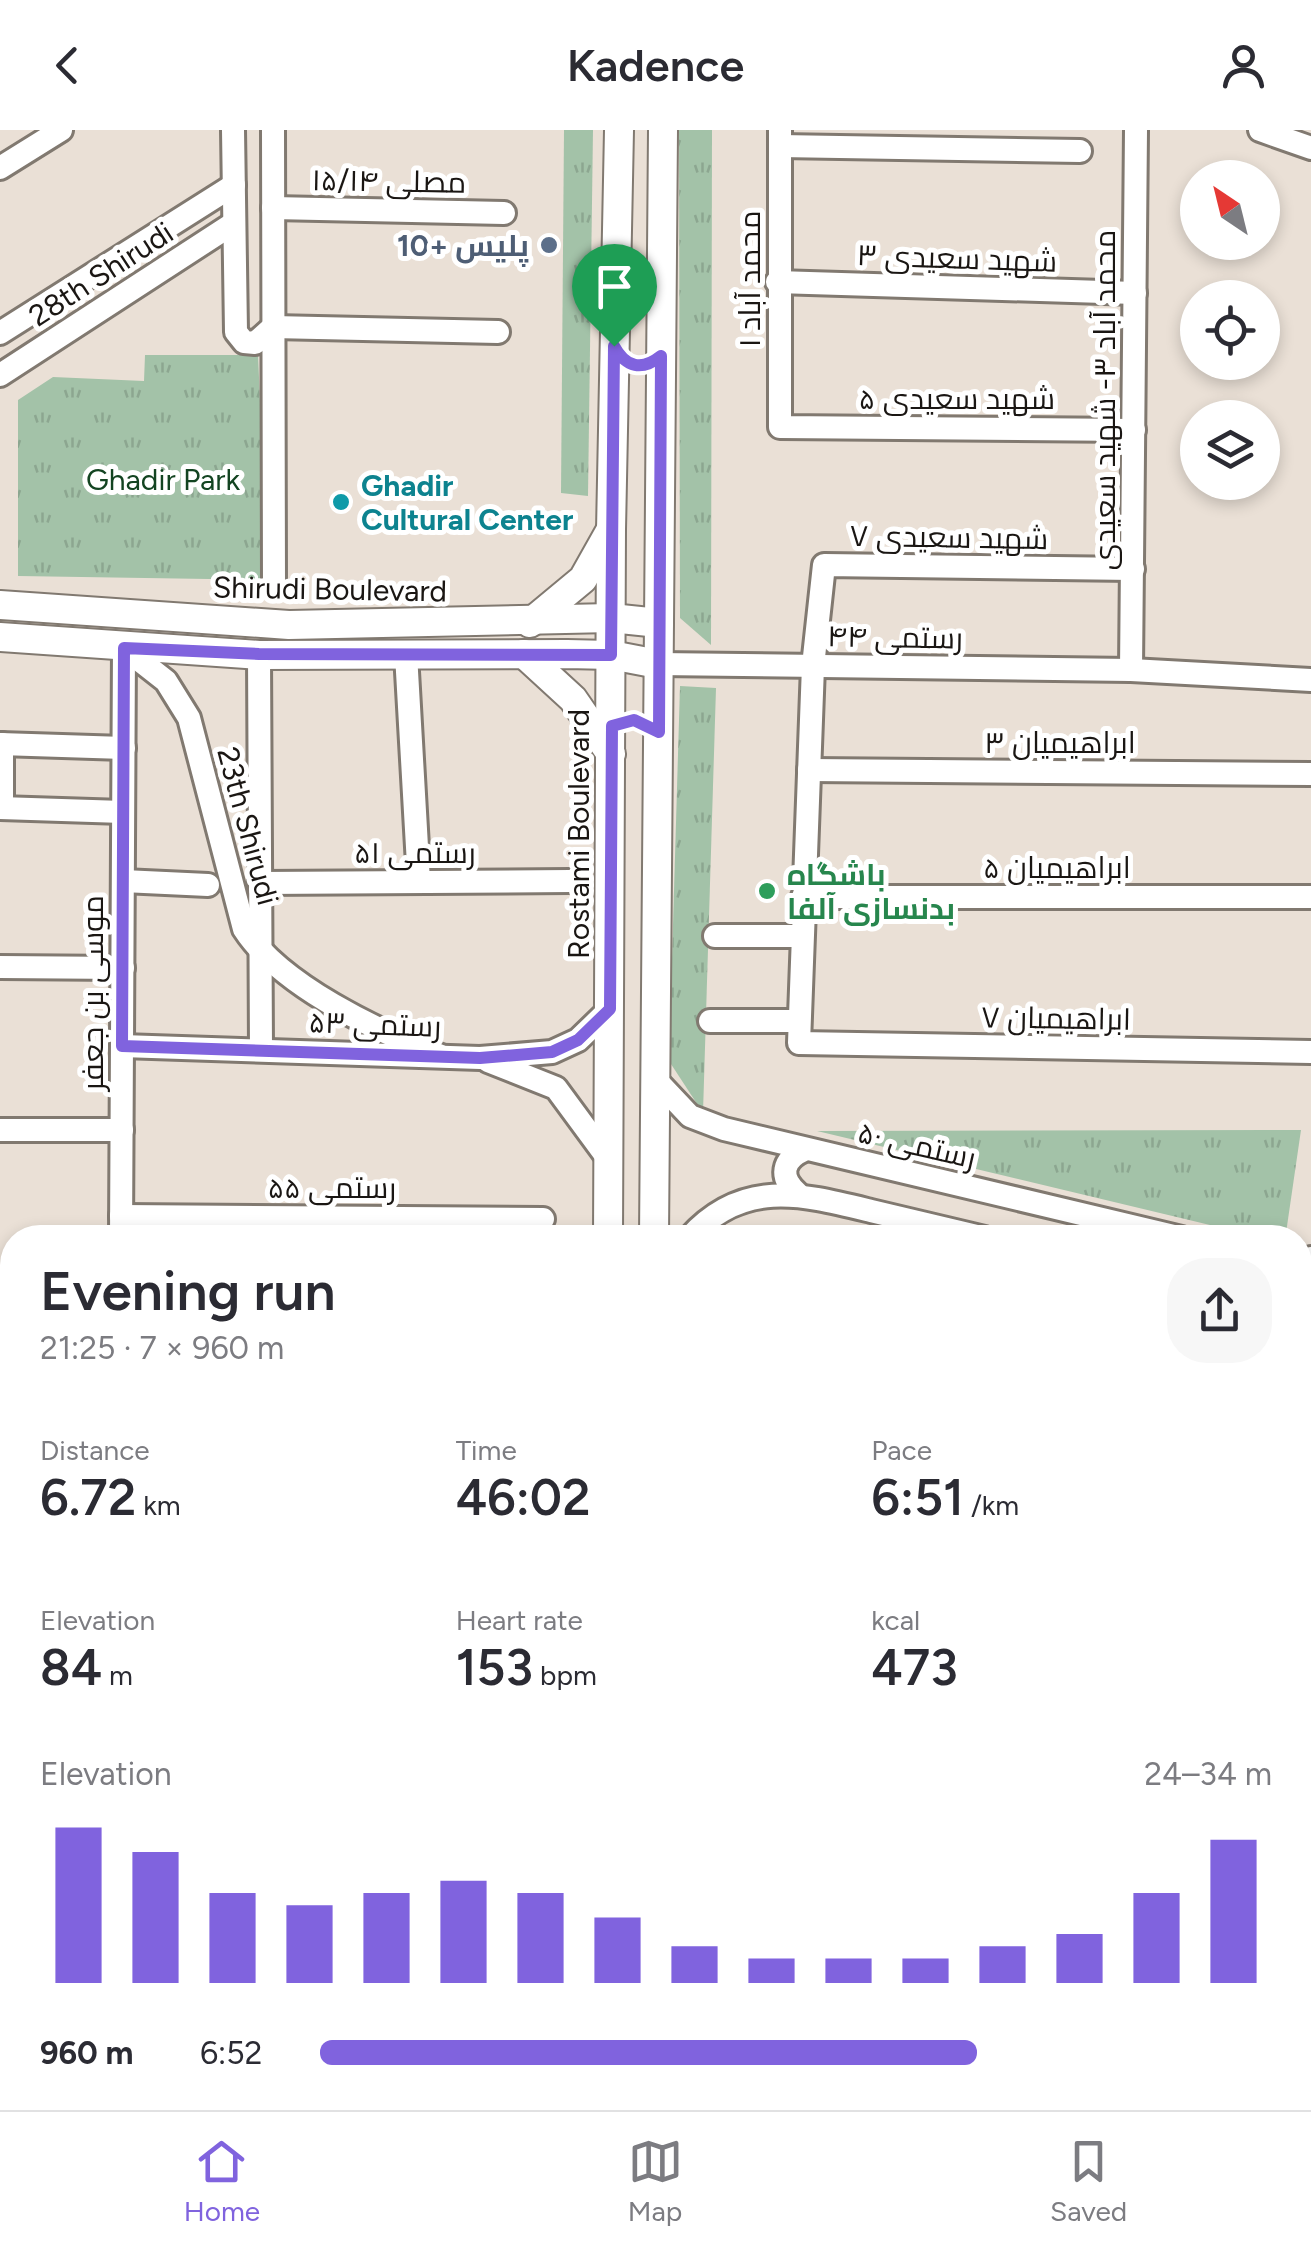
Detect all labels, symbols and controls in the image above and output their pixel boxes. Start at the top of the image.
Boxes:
icon: back [40,38,95,93]
text: Kadence [567,38,744,92]
icon: person [1216,38,1271,93]
north arrow [1180,160,1280,260]
map controls [1180,160,1280,500]
street label: مصلی ۱۵/۱۴ [311,161,467,201]
street label: محمد آباد ۱ [731,210,768,348]
street label: 28th Shirudi [22,214,180,334]
place label: پلیس +10 [397,227,529,267]
street label: محمد آباد ۳- شهید سعیدی [1086,230,1123,570]
marker: پلیس +10 [538,234,560,256]
street label: شهید سعیدی ۳ [856,236,1058,280]
pin [572,244,657,347]
icon: arrive [587,259,642,314]
button: locate [1180,280,1280,380]
street label: شهید سعیدی ۵ [859,380,1055,417]
button: layers [1180,400,1280,500]
park label: Ghadir Park [86,461,240,498]
place label: Ghadir Cultural Center [361,467,573,538]
marker: Ghadir Cultural Center [330,491,352,513]
street label: شهید سعیدی ۷ [849,517,1049,557]
street label: Shirudi Boulevard [213,568,447,610]
street label: رستمی ۴۴ [827,617,963,657]
street label: Rostami Boulevard [560,709,597,959]
street label: ابراهیمیان ۳ [984,724,1136,761]
street label: 23th Shirudi [209,743,287,909]
street label: رستمی ۵۱ [354,834,476,871]
street label: ابراهیمیان ۵ [983,849,1131,886]
place label: باشگاه بدنسازی آلفا [787,856,955,927]
marker: باشگاه بدنسازی آلفا [756,880,778,902]
street label: موسی بن جعفر [74,895,111,1093]
street label: ابراهیمیان ۷ [981,998,1131,1038]
street label: رستمی ۵۳ [308,1003,442,1045]
street label: رستمی ۵۰ [855,1114,979,1176]
street label: رستمی ۵۵ [268,1169,396,1206]
text: Evening run [40,1258,336,1324]
button: share [1167,1258,1272,1363]
text: 21:25 · 7 × 960 m [40,1329,284,1367]
text: Distance [40,1433,150,1467]
text: Time [456,1433,517,1467]
text: Pace [871,1433,932,1467]
text: 6.72 [40,1467,136,1528]
text: 46:02 [456,1467,591,1528]
text: 6:51 [871,1467,964,1528]
text: km [136,1488,181,1522]
text: /km [964,1488,1019,1522]
text: Elevation [40,1603,155,1637]
text: Heart rate [456,1603,583,1637]
text: kcal [871,1603,920,1637]
text: 84 [40,1637,102,1698]
text: 153 [456,1637,533,1698]
text: 473 [871,1637,958,1698]
text: m [102,1658,133,1692]
text: bpm [533,1658,597,1692]
text: Elevation [40,1755,172,1793]
text: 24–34 m [1144,1755,1272,1793]
text: 960 m [40,2034,133,2072]
text: 6:52 [200,2034,263,2072]
tab: Home [184,2134,260,2228]
tab: Map [628,2134,683,2228]
tab: Saved [1050,2134,1127,2228]

